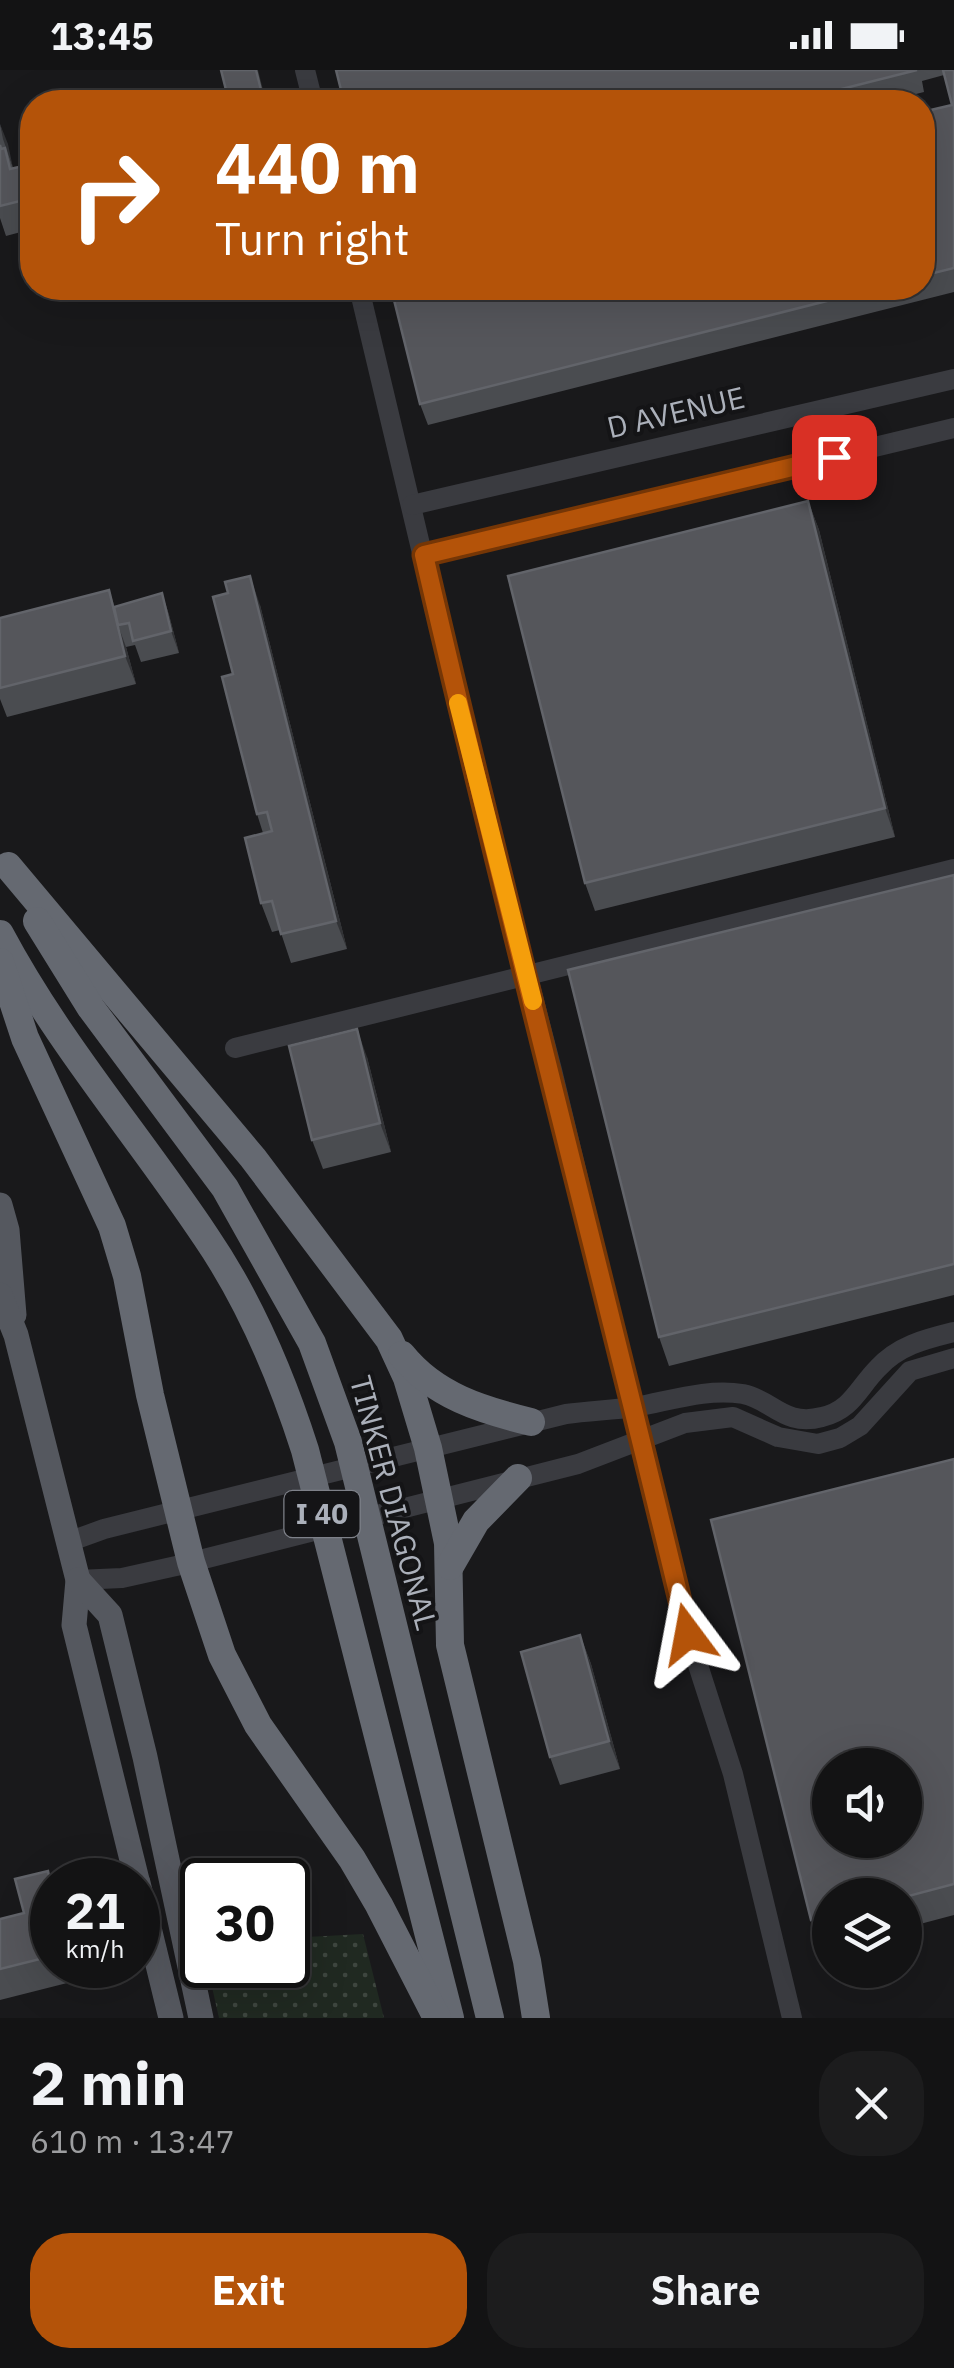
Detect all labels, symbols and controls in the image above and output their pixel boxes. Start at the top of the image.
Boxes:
text: 13:45 [50,11,154,60]
text: 440 m [215,121,420,212]
icon: right [50,130,180,260]
text: Turn right [215,209,410,267]
street label: D AVENUE [603,377,748,446]
pin [792,415,877,500]
icon: arrive [807,430,862,485]
street label: TINKER DIAGONAL [342,1371,447,1634]
road number: I 40 [284,1491,360,1537]
position arrow [636,1582,740,1686]
map controls [812,1748,922,1988]
button: sound [812,1748,922,1858]
speed limit sign: 30 [180,1858,310,1988]
text: 21 [65,1878,125,1943]
button: layers [812,1878,922,1988]
text: km/h [66,1932,124,1965]
text: 2 min [30,2043,187,2122]
button: close [819,2051,924,2156]
text: 610 m · 13:47 [30,2120,235,2162]
button: Exit [30,2233,467,2348]
button: Share [487,2233,924,2348]

